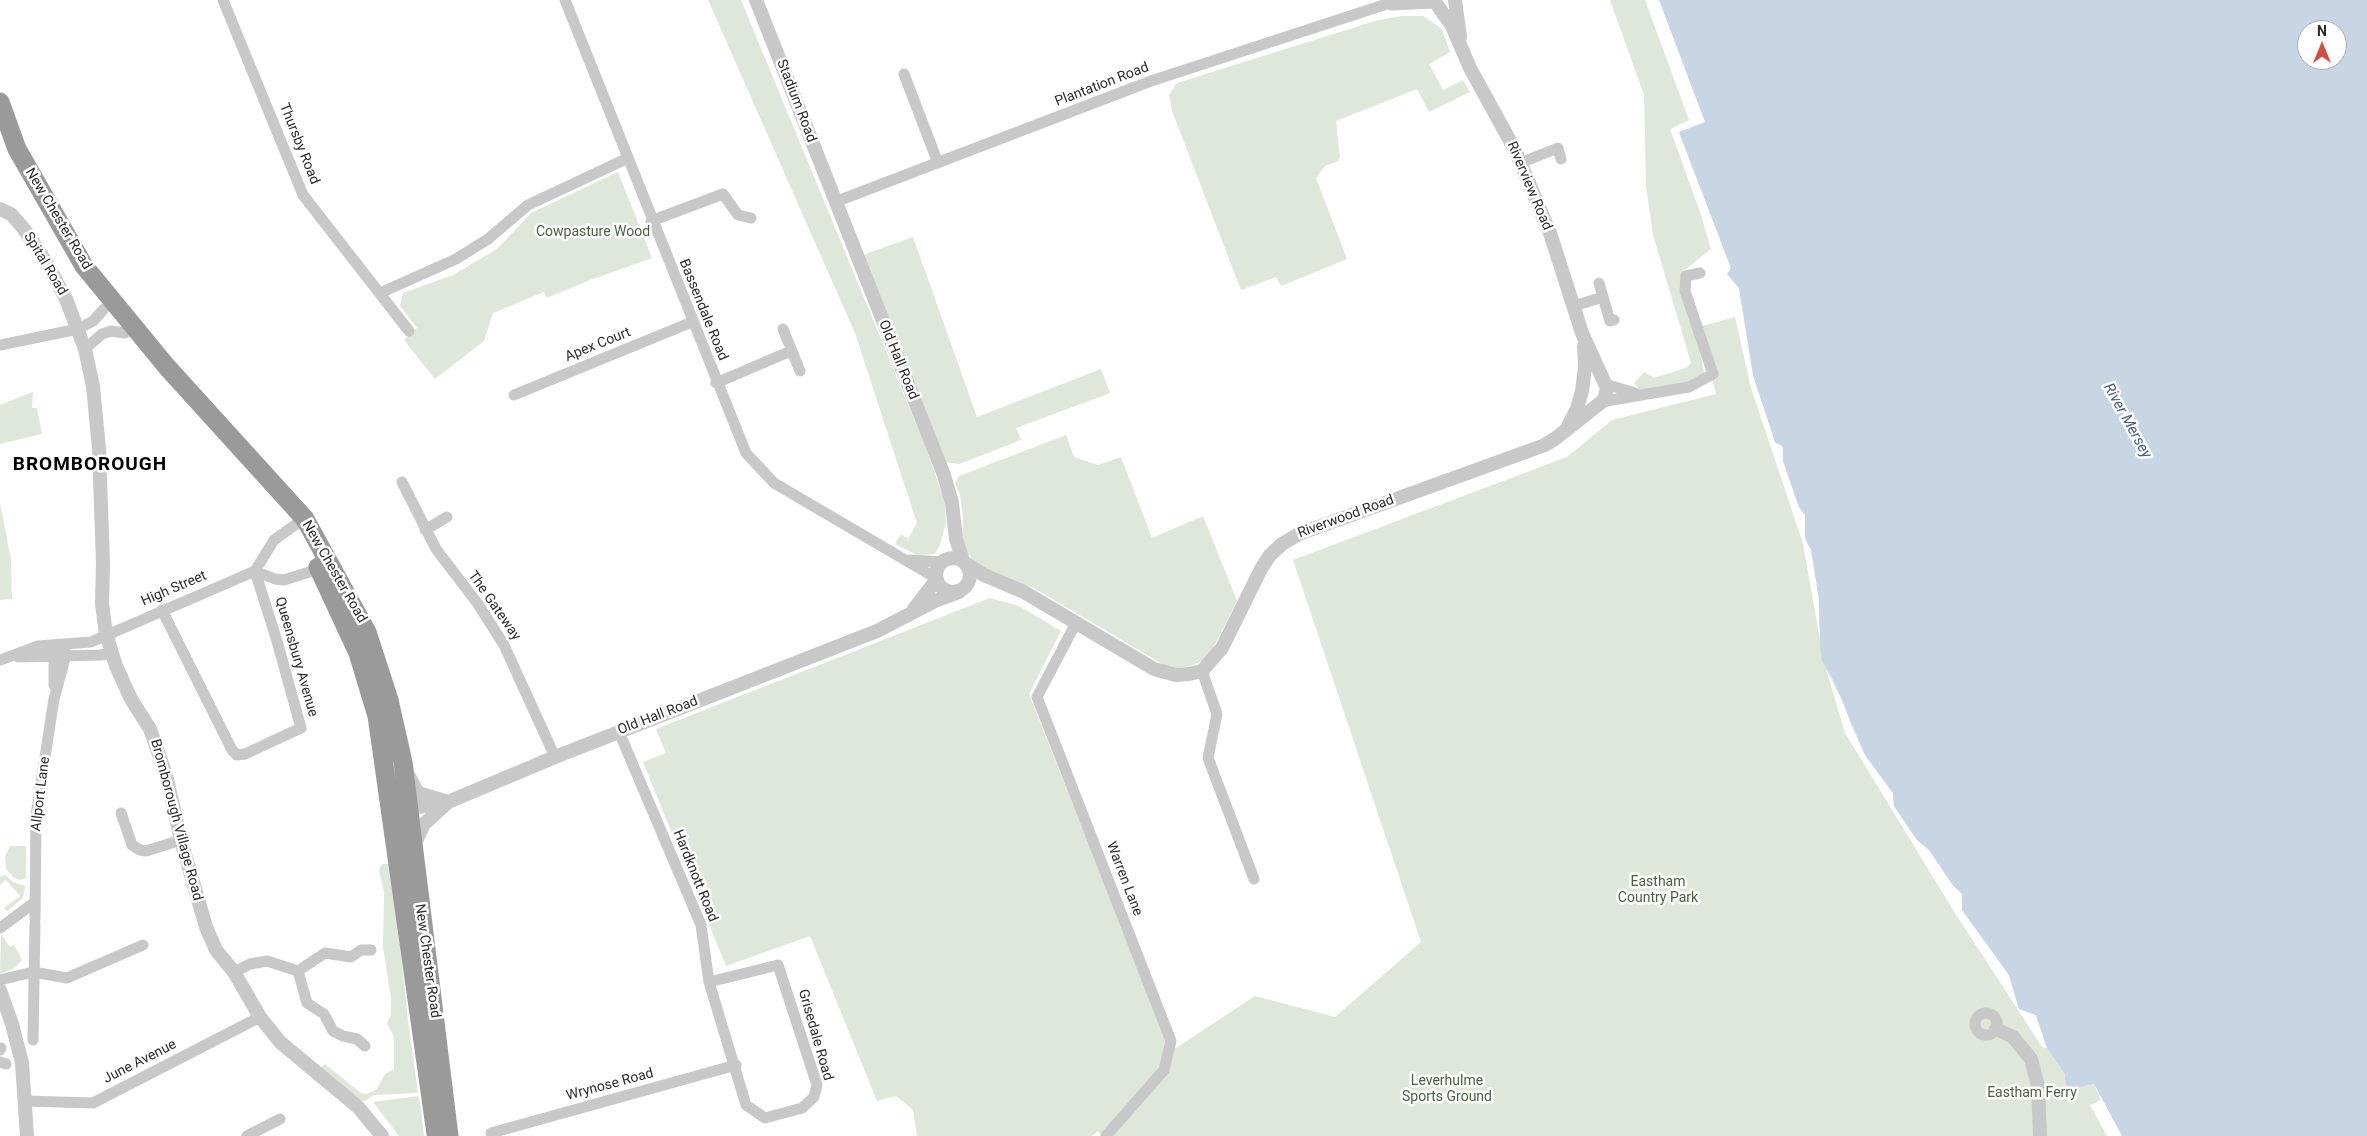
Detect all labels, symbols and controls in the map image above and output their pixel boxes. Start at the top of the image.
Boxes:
north arrow [2297,20,2347,70]
text: N [2317,23,2327,39]
street label: Stadium Road [772,57,820,145]
street label: Plantation Road [1053,59,1151,111]
street label: Thursby Road [275,101,323,187]
street label: Riverview Road [1503,139,1555,233]
street label: New Chester Road [21,165,95,273]
park label: Cowpasture Wood [536,224,650,240]
street label: Spital Road [20,229,70,299]
street label: Bassendale Road [675,257,731,363]
street label: Old Hall Road [874,318,922,402]
street label: Apex Court [563,324,633,366]
water label: River Mersey [2099,380,2155,462]
district label: BROMBOROUGH [11,454,169,476]
street label: Riverwood Road [1296,492,1396,542]
street label: New Chester Road [298,518,370,626]
street label: High Street [139,568,209,610]
street label: The Gateway [464,568,524,644]
street label: Queensbury Avenue [271,595,321,719]
street label: Old Hall Road [616,693,700,739]
street label: Bromborough Village Road [146,737,206,903]
street label: Allport Lane [28,756,54,832]
street label: Hardknott Road [669,828,721,924]
street label: Warren Lane [1102,840,1146,918]
park label: Eastham Country Park [1618,874,1698,906]
street label: New Chester Road [411,903,443,1019]
street label: Grisedale Road [794,987,836,1083]
street label: June Avenue [101,1036,179,1088]
street label: Wrynose Road [564,1065,656,1105]
park label: Leverhulme Sports Ground [1402,1073,1492,1106]
park label: Eastham Ferry [1987,1085,2077,1101]

